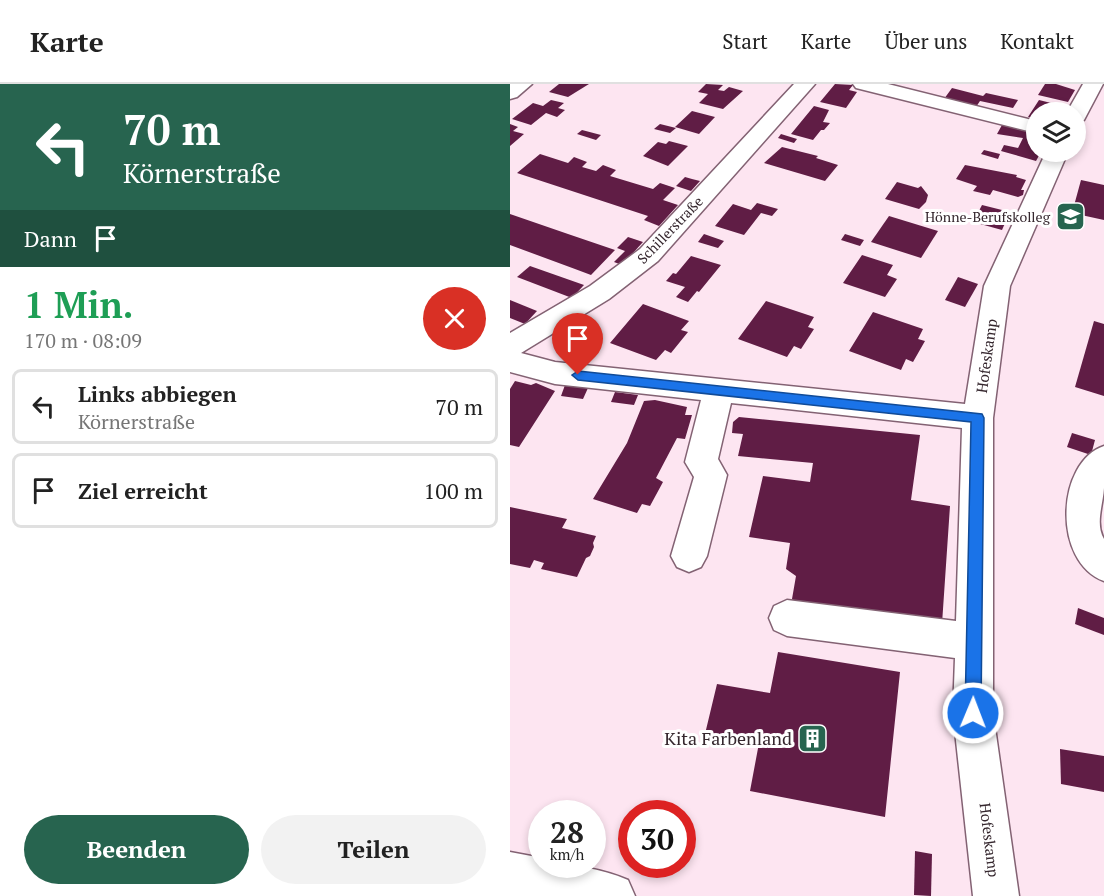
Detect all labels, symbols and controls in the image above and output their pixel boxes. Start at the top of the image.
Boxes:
text: Karte [30,23,104,60]
text: Start [722,27,768,55]
text: Karte [801,27,851,55]
text: Über uns [884,27,967,55]
text: Kontakt [1000,27,1074,55]
text: 70 m [123,101,221,157]
map controls [1026,102,1086,162]
button: layers [1026,102,1086,162]
icon: left [24,108,102,186]
text: Körnerstraße [123,155,281,191]
street label: Schillerstraße [633,192,707,268]
school or university icon: Hönne-Berufskolleg [1055,201,1087,233]
place label: Hönne-Berufskolleg [925,207,1051,226]
icon: arrive [89,222,122,255]
text: Dann [24,224,77,253]
text: 1 Min. [24,281,133,328]
button: close [423,287,486,350]
pin [552,313,603,375]
street label: Hofeskamp [971,317,1001,394]
icon: arrive [561,322,594,355]
text: 170 m · 08:09 [24,327,142,354]
text: Links abbiegen [78,379,237,408]
icon: left [27,390,60,423]
text: 70 m [435,392,483,421]
text: Körnerstraße [78,408,195,435]
icon: arrive [27,474,60,507]
text: Ziel erreicht [78,476,208,505]
text: 100 m [423,476,483,505]
position arrow [941,681,1005,745]
building icon: Kita Farbenland [797,723,829,755]
place label: Kita Farbenland [664,726,792,750]
speed limit sign: 30 [618,800,696,878]
street label: Hofeskamp [976,802,1004,878]
text: 28 [550,812,584,852]
button: Beenden [24,815,249,884]
button: Teilen [261,815,486,884]
text: km/h [550,844,584,864]

